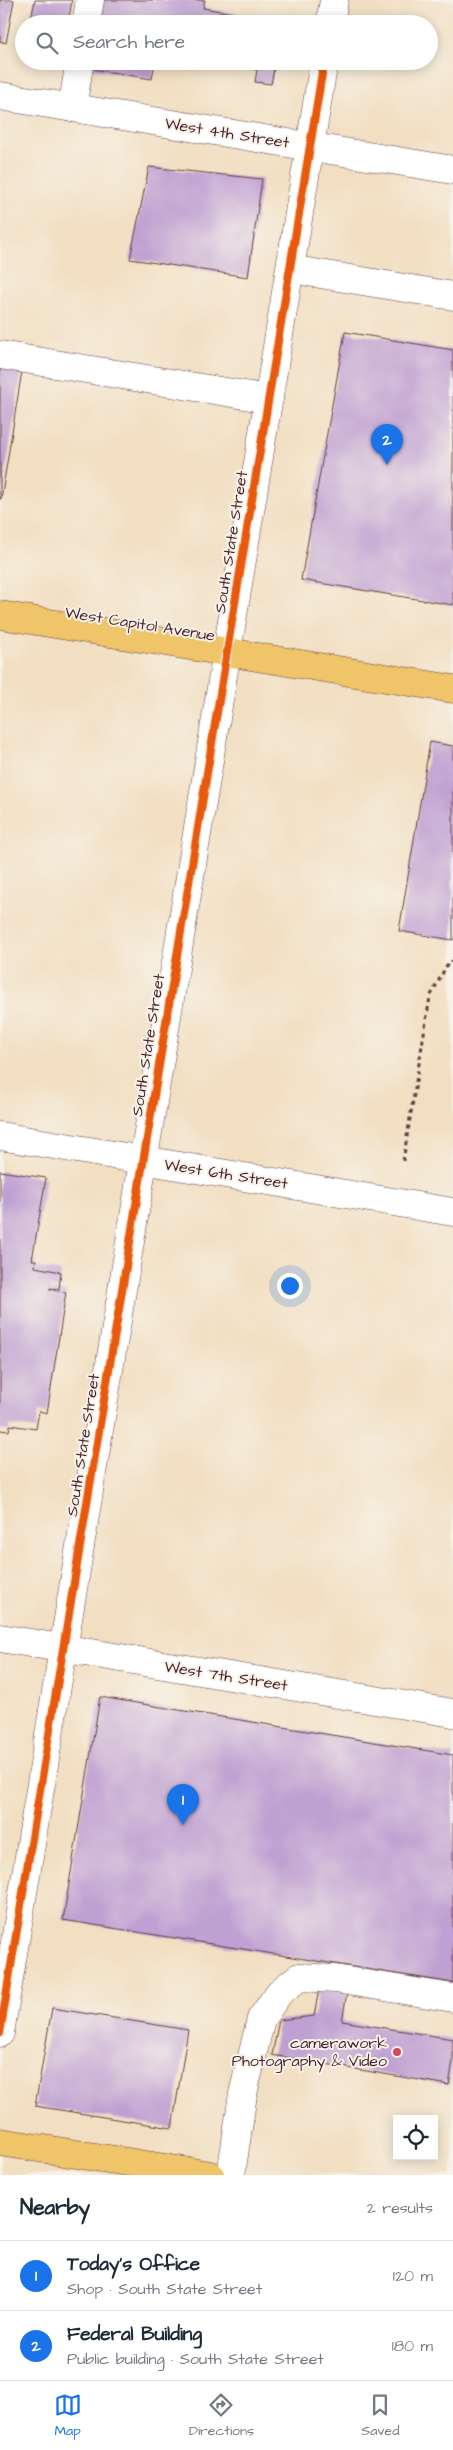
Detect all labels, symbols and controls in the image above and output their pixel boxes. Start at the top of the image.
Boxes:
search box [15,15,438,70]
icon: search [33,29,61,57]
text: Search here [73,29,185,56]
street label: West 4th Street [163,112,291,154]
pin: 2 [371,424,403,465]
street label: South State Street [209,469,253,615]
street label: West Capitol Avenue [63,601,217,647]
street label: South State Street [126,972,170,1118]
street label: West 6th Street [163,1153,290,1195]
your location [277,1273,303,1299]
street label: South State Street [61,1372,105,1518]
street label: West 7th Street [163,1655,290,1697]
pin: 1 [167,1784,199,1825]
place label: camerawork Photography & Video [232,2032,387,2073]
marker: camerawork Photography & Video [391,2046,403,2058]
map controls [393,2115,438,2160]
button: locate [393,2115,438,2160]
text: Nearby [20,2193,90,2222]
text: 2 results [367,2197,433,2219]
text: Today's Office [67,2251,200,2278]
text: 1 [35,2265,37,2287]
text: 120 m [393,2265,433,2287]
text: Shop · South State Street [67,2278,262,2300]
text: Federal Building [67,2321,202,2348]
text: 2 [31,2335,41,2357]
text: 180 m [392,2335,433,2357]
text: Public building · South State Street [67,2348,324,2370]
tab: Map [54,2391,82,2441]
tab: Directions [189,2391,254,2441]
tab: Saved [361,2391,399,2441]

